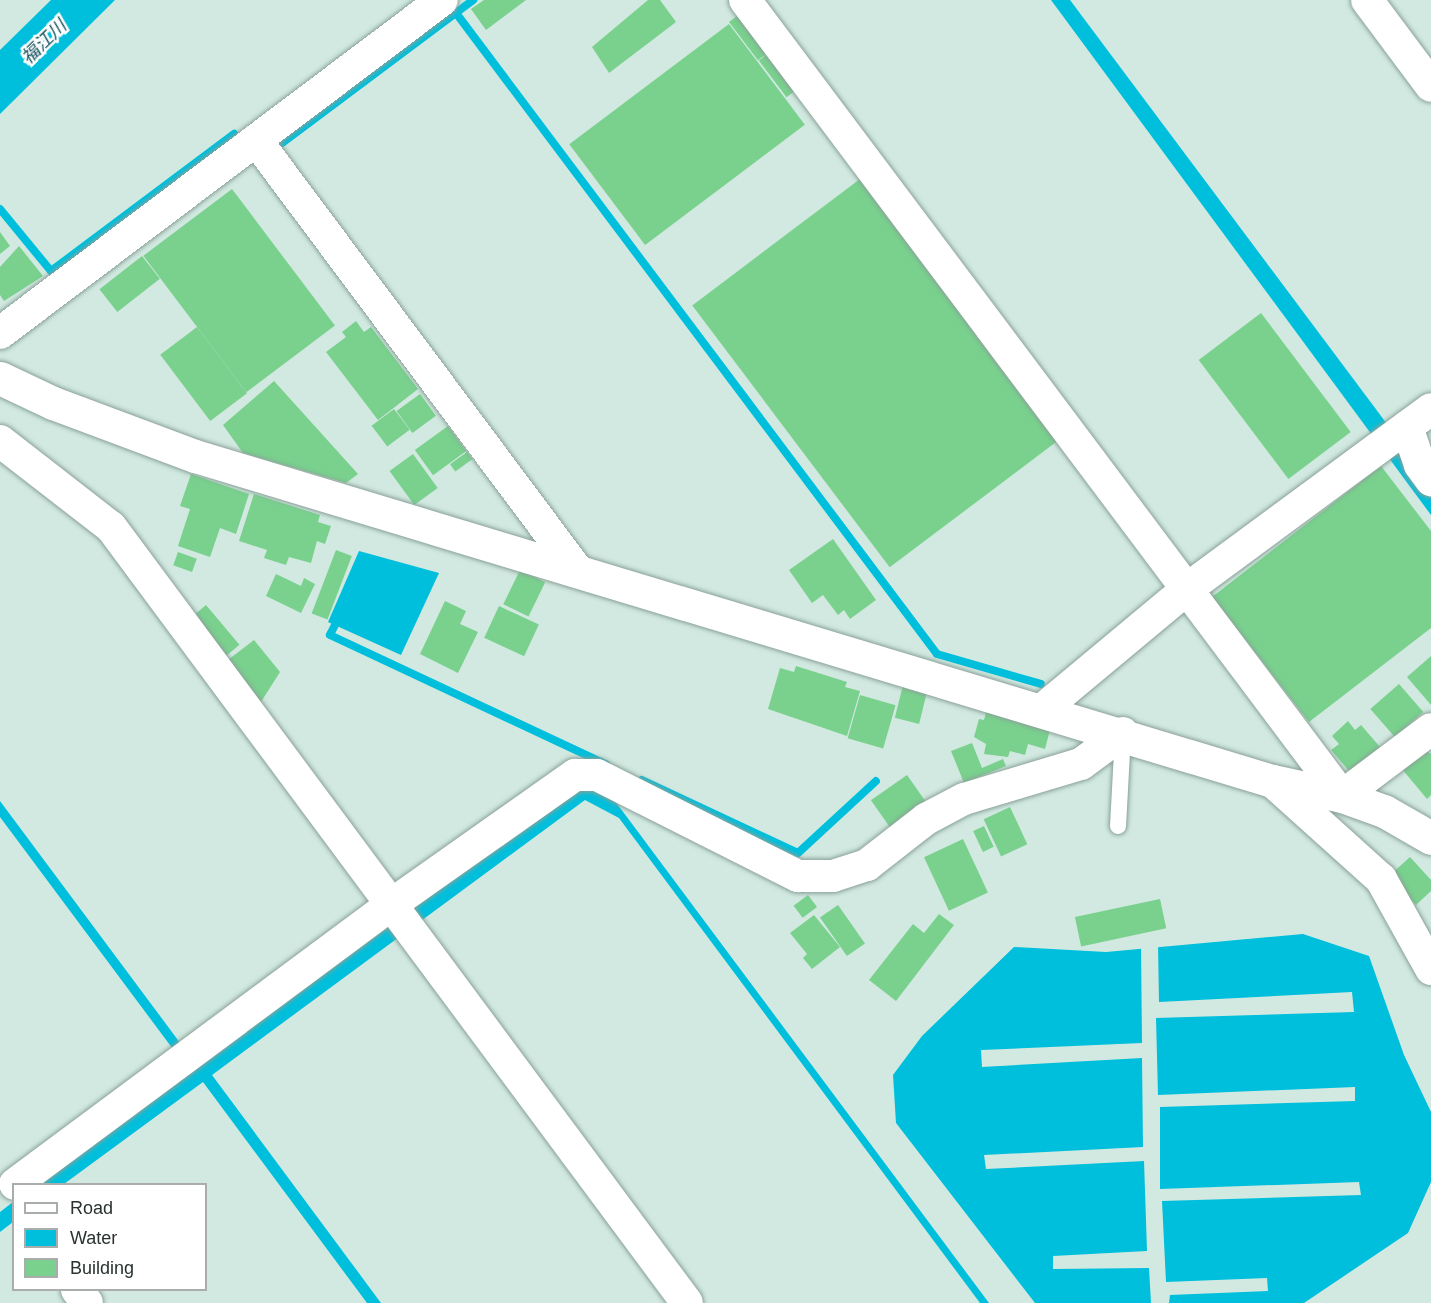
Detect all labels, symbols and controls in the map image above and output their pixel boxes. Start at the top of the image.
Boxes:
water label: 福江川 [17,15,71,69]
legend [12,1183,207,1291]
text: Road [70,1198,113,1218]
text: Water [70,1228,117,1248]
text: Building [70,1258,134,1278]

